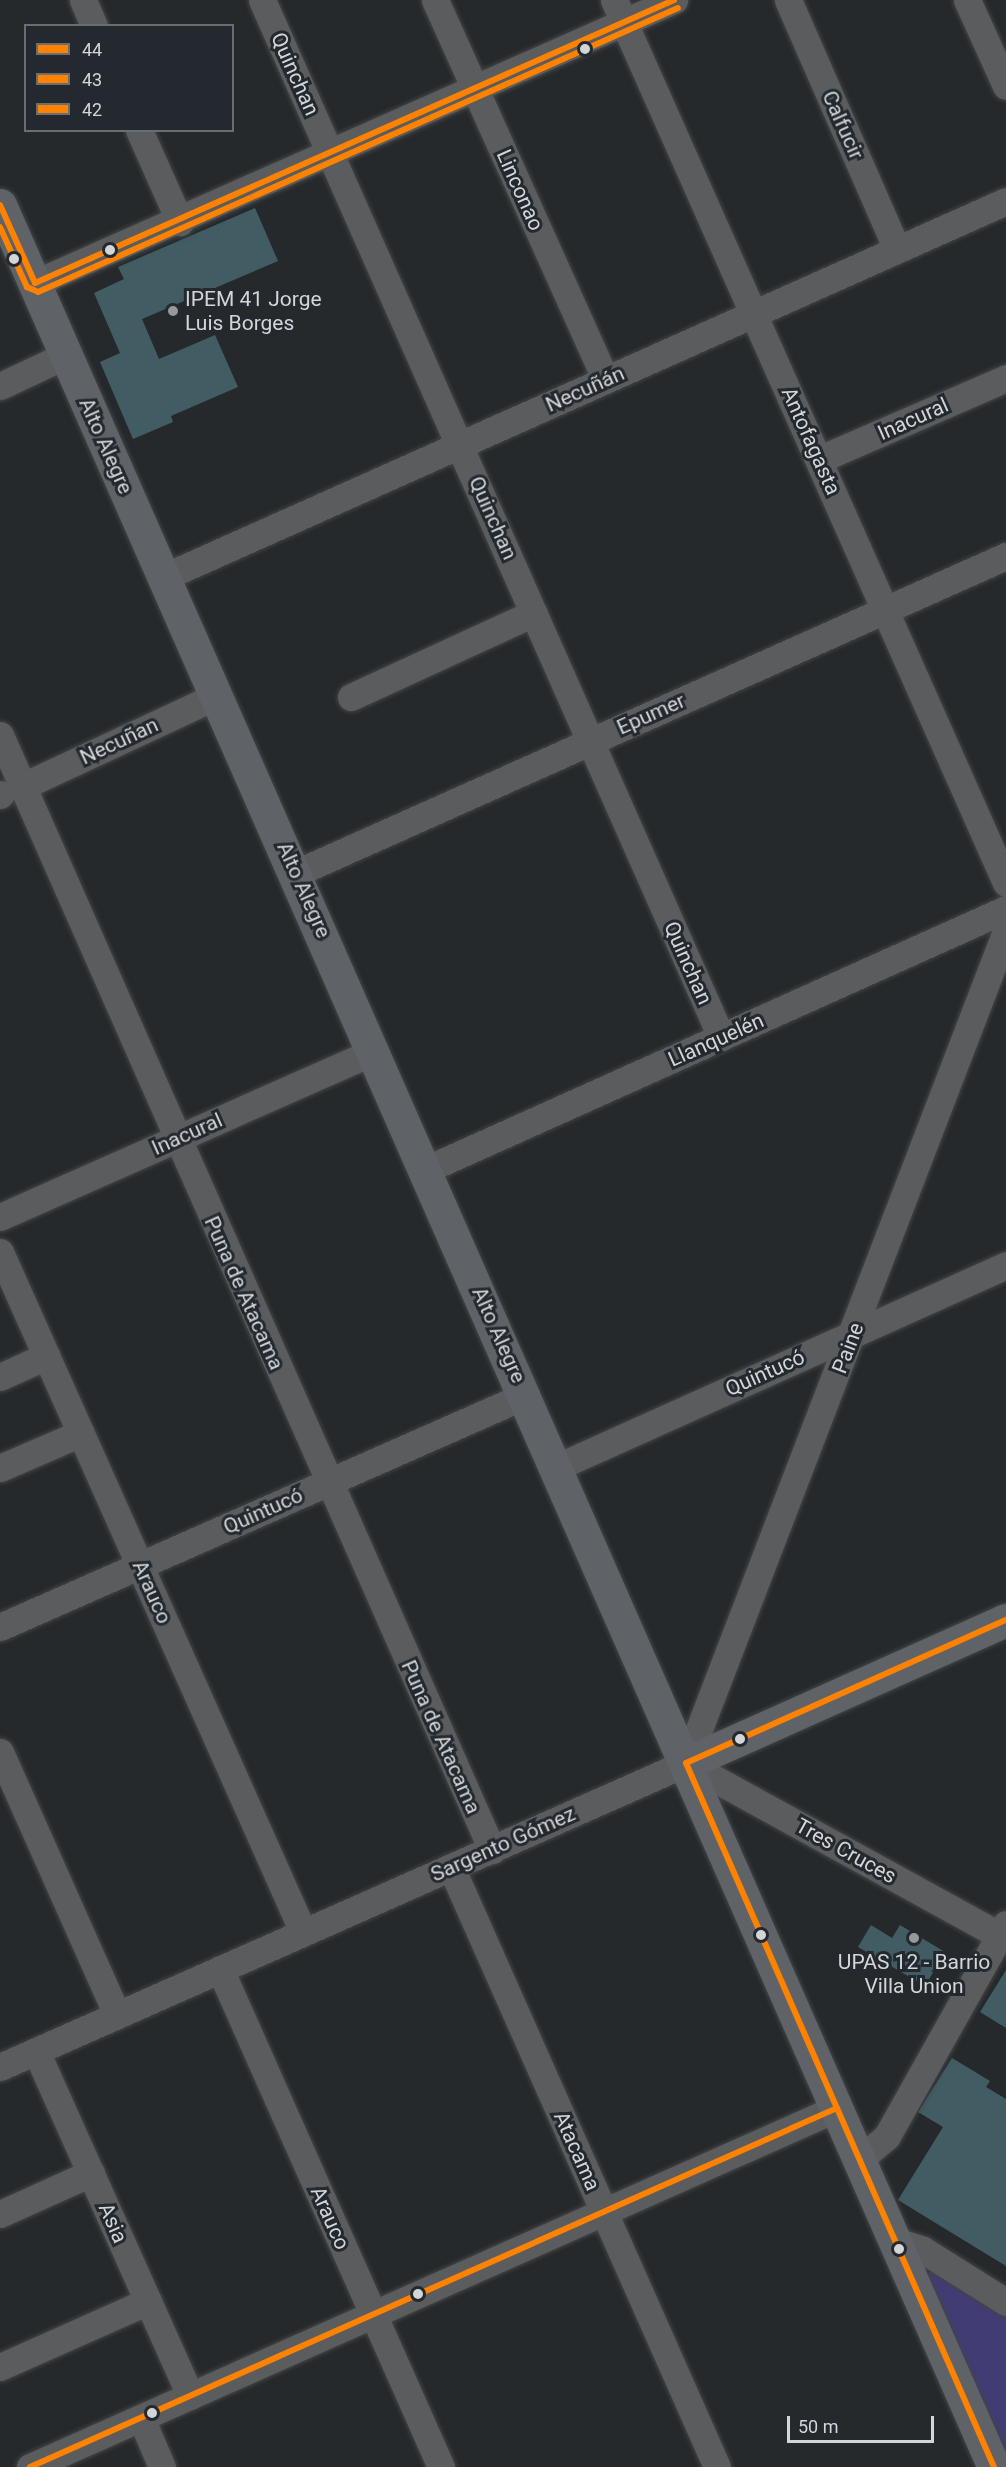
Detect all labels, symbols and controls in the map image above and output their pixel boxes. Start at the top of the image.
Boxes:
legend [24,24,234,132]
street label: Quinchan [266,29,324,119]
text: 44 [82,39,102,60]
unlabelled marker [579,43,591,55]
text: 43 [82,69,102,90]
street label: Calfucir [817,87,869,163]
text: 42 [82,99,102,120]
street label: Linconao [491,146,549,234]
unlabelled marker [104,244,116,256]
unlabelled marker [8,253,20,265]
place label: IPEM 41 Jorge Luis Borges [185,286,322,336]
marker: IPEM 41 Jorge Luis Borges [166,304,180,318]
street label: Necuñán [542,361,628,417]
street label: Antofagasta [776,383,846,499]
street label: Inacural [874,392,952,446]
street label: Alto Alegre [74,394,138,498]
street label: Quinchan [464,473,522,563]
street label: Epumer [613,688,689,740]
street label: Necuñan [76,712,162,770]
street label: Alto Alegre [272,838,336,942]
street label: Quinchan [659,918,717,1008]
street label: Llanquelén [664,1008,768,1072]
street label: Inacural [148,1107,226,1161]
street label: Puna de Atacama [199,1212,289,1374]
street label: Alto Alegre [467,1283,531,1387]
street label: Paine [827,1319,869,1377]
street label: Quintucó [721,1344,809,1402]
street label: Quintucó [219,1482,307,1540]
street label: Arauco [127,1557,177,1627]
street label: Puna de Atacama [396,1656,486,1818]
unlabelled marker [734,1733,746,1745]
street label: Sargento Gómez [427,1801,579,1887]
street label: Tres Cruces [791,1813,901,1889]
unlabelled marker [755,1929,767,1941]
marker: UPAS 12 - Barrio Villa Union [905,1929,923,1947]
place label: UPAS 12 - Barrio Villa Union [838,1949,990,1999]
street label: Atacama [548,2107,606,2195]
street label: Arauco [305,2183,355,2253]
street label: Asia [93,2199,133,2247]
unlabelled marker [893,2243,905,2255]
unlabelled marker [412,2288,424,2300]
scale bar [790,2404,937,2442]
unlabelled marker [146,2407,158,2419]
text: 50 m [798,2416,838,2437]

